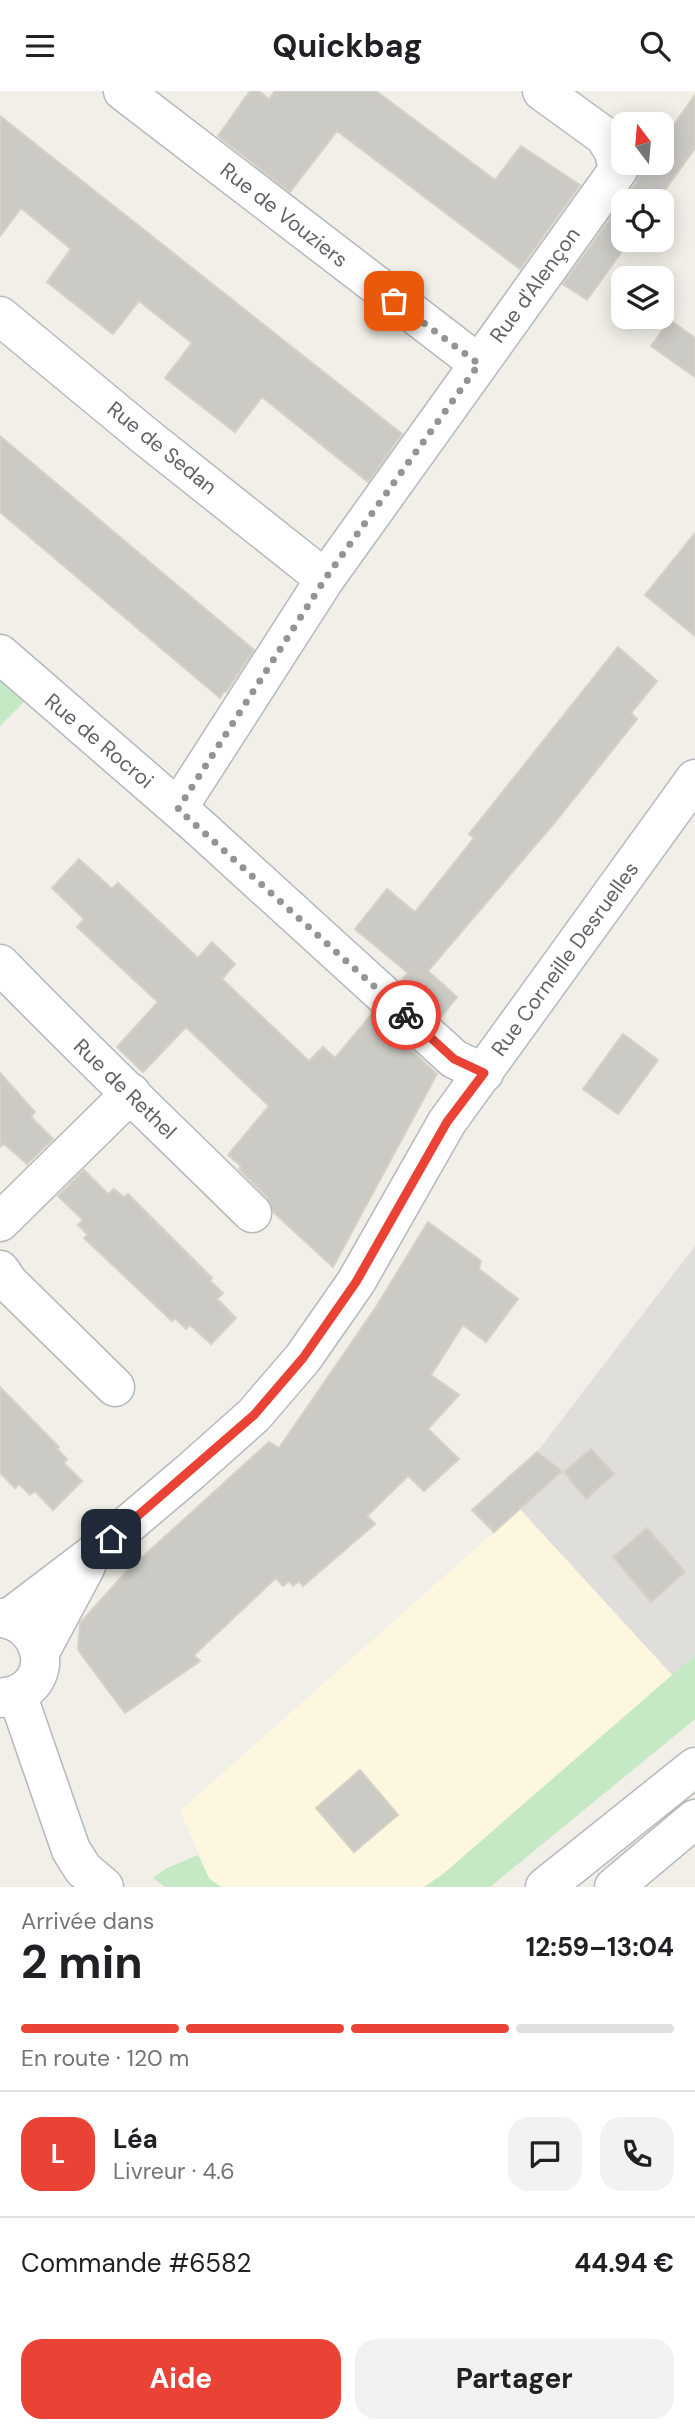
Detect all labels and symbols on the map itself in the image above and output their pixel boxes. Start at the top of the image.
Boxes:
north arrow [611,112,674,175]
street label: Rue de Vouziers [214,156,354,274]
street label: Rue d'Alençon [484,222,586,348]
pin [364,271,424,331]
street label: Rue de Sedan [101,395,223,501]
street label: Rue de Rocroi [39,687,159,795]
street label: Rue Corneille Desruelles [485,856,645,1062]
courier [371,980,441,1050]
street label: Rue de Rethel [67,1033,183,1145]
pin [81,1509,141,1569]

